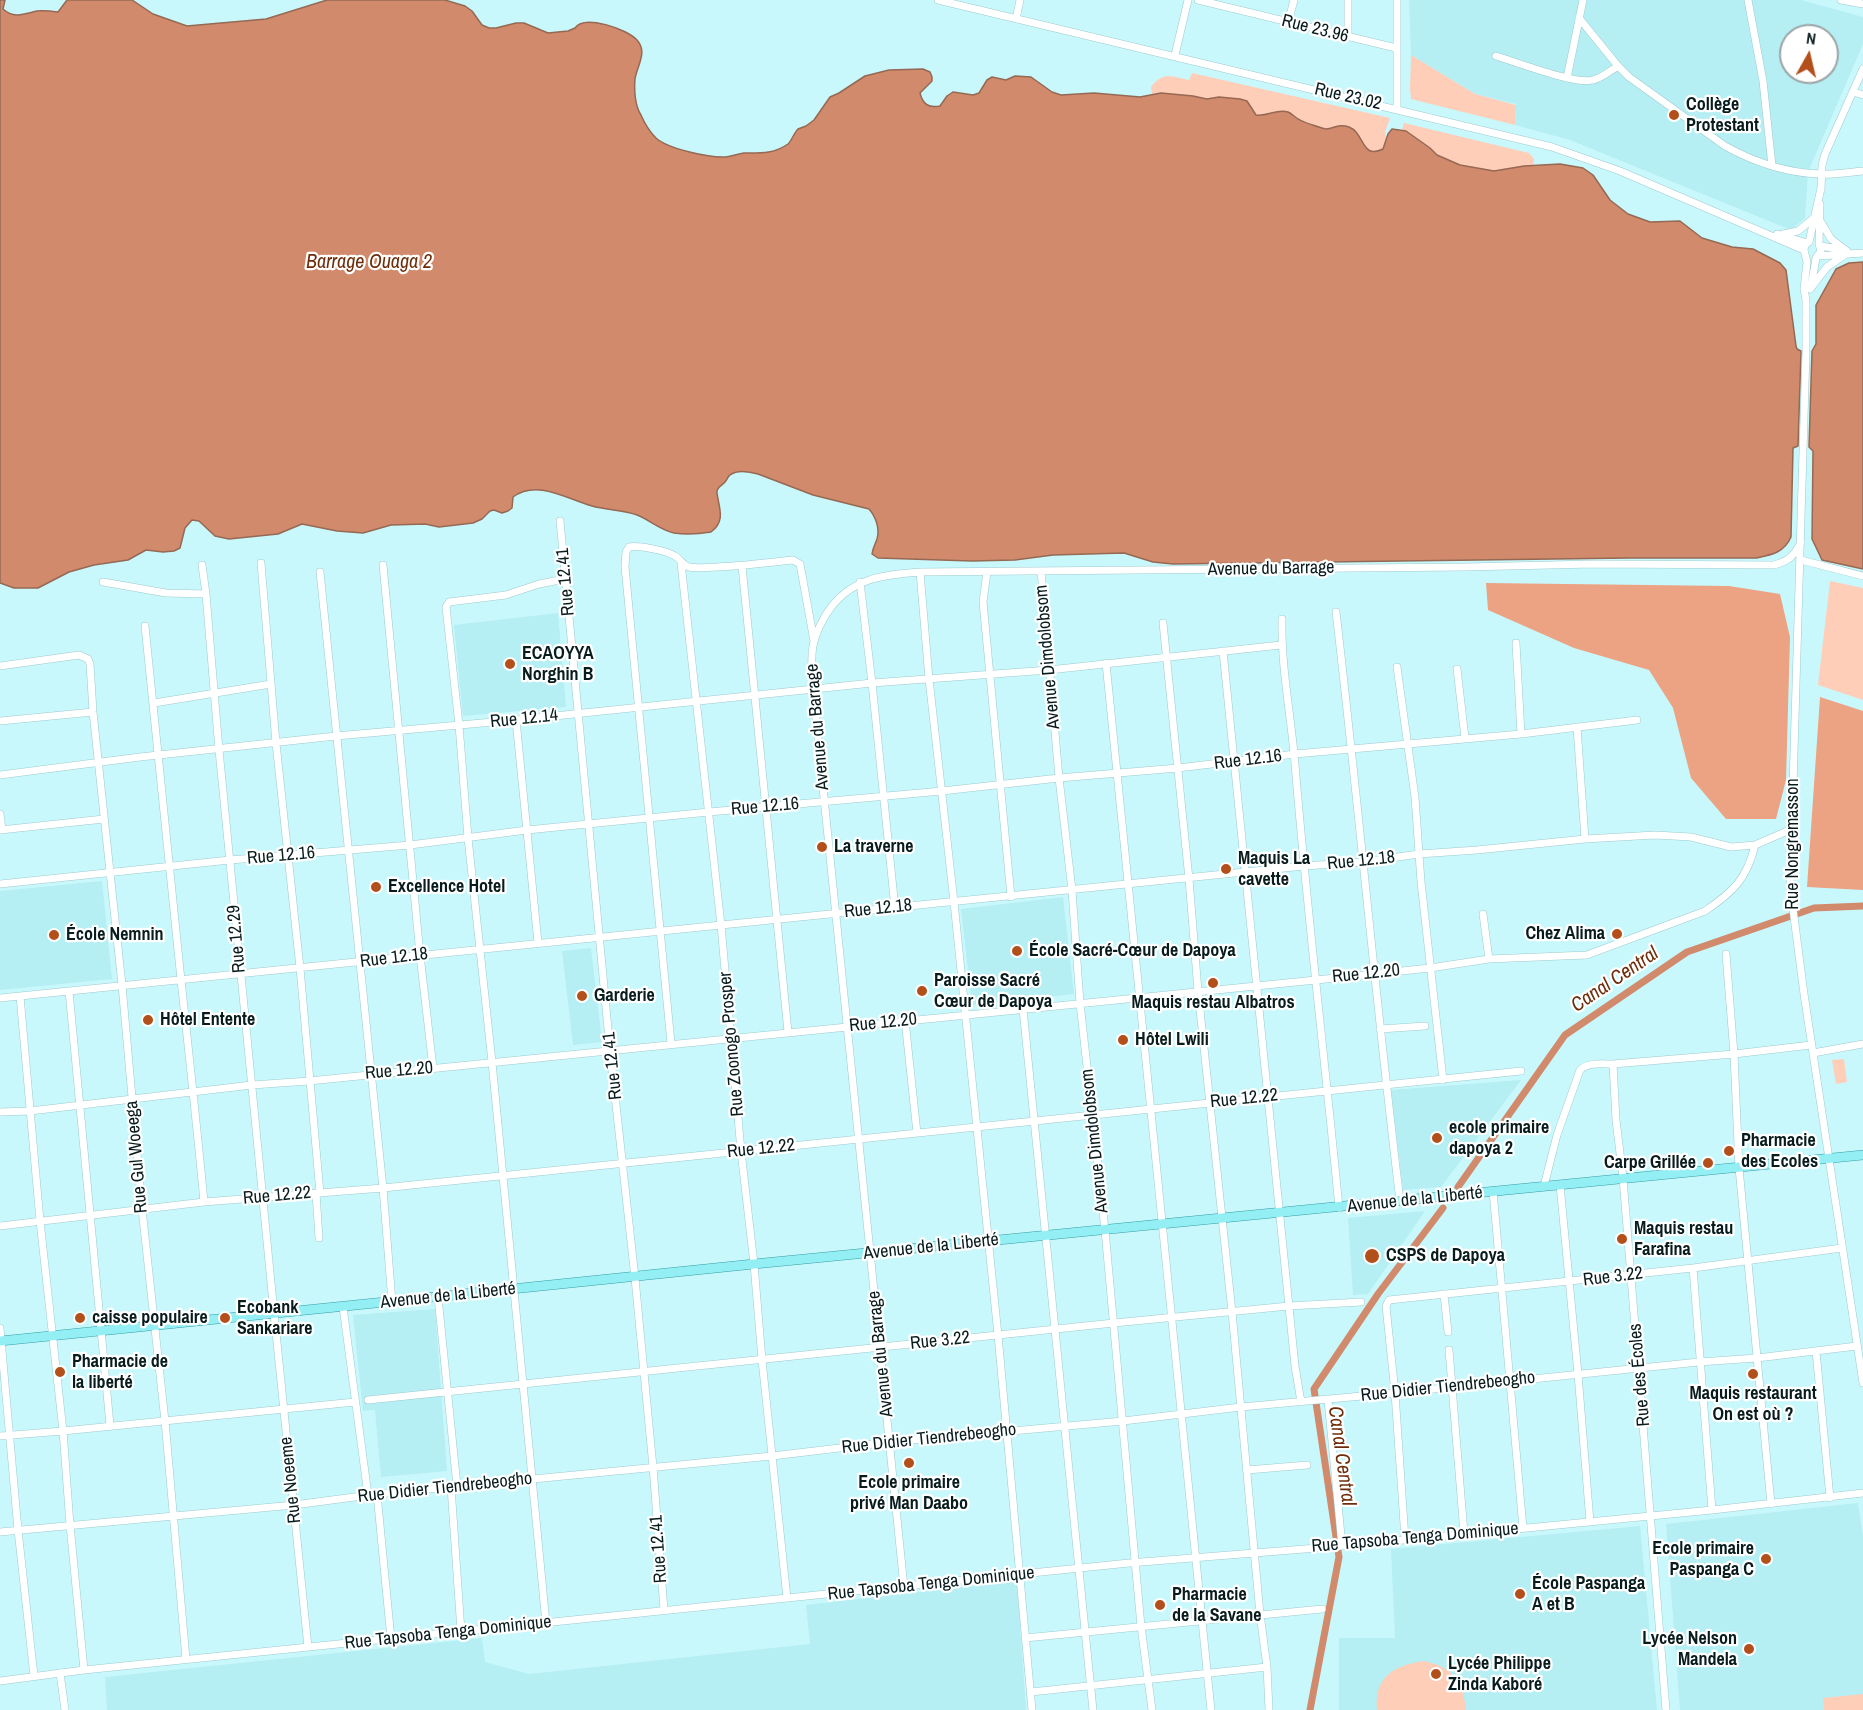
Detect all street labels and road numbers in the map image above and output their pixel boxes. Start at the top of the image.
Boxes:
street label: Rue 23.96 [1279,10,1351,48]
street label: Rue 23.02 [1312,79,1384,115]
street label: Rue 12.41 [552,547,580,617]
street label: Avenue du Barrage [1207,557,1335,581]
street label: Avenue Dimdolobsom [1031,584,1065,730]
street label: Avenue du Barrage [802,663,834,791]
street label: Rue 12.14 [489,705,559,733]
street label: Rue 12.16 [1213,745,1283,775]
street label: Rue Nongremasson [1782,778,1804,910]
street label: Rue 12.16 [730,793,800,821]
street label: Rue 12.16 [246,842,316,870]
street label: Rue 12.18 [1326,847,1396,875]
street label: Rue 12.18 [843,895,913,923]
street label: Rue 12.29 [223,904,251,974]
street label: Rue 12.18 [359,943,429,973]
street label: Rue 12.20 [1331,960,1401,988]
street label: Rue Zoonogo Prosper [715,971,749,1117]
street label: Rue 12.20 [848,1009,918,1037]
street label: Rue 12.41 [599,1031,627,1101]
street label: Rue 12.20 [364,1057,434,1085]
street label: Avenue Dimdolobsom [1077,1068,1113,1214]
street label: Rue 12.22 [1209,1085,1279,1113]
street label: Rue Gul Woeega [121,1100,153,1214]
street label: Rue 12.22 [726,1135,796,1163]
street label: Rue 12.22 [242,1182,312,1210]
street label: Avenue de la Liberté [1346,1182,1484,1218]
street label: Avenue de la Liberté [862,1229,1000,1265]
street label: Rue 3.22 [1582,1263,1644,1291]
street label: Avenue de la Liberté [379,1278,517,1314]
street label: Avenue du Barrage [864,1290,898,1418]
street label: Rue des Écoles [1625,1323,1655,1427]
street label: Rue 3.22 [909,1327,971,1355]
street label: Rue Didier Tiendrebeogho [1360,1367,1536,1407]
street label: Rue Didier Tiendrebeogho [841,1419,1017,1459]
street label: Rue Noeeme [276,1436,306,1524]
street label: Rue Didier Tiendrebeogho [357,1468,533,1508]
street label: Rue 12.41 [646,1514,672,1584]
street label: Rue Tapsoba Tenga Dominique [1311,1518,1519,1558]
street label: Rue Tapsoba Tenga Dominique [826,1562,1036,1606]
street label: Rue Tapsoba Tenga Dominique [343,1611,553,1655]

